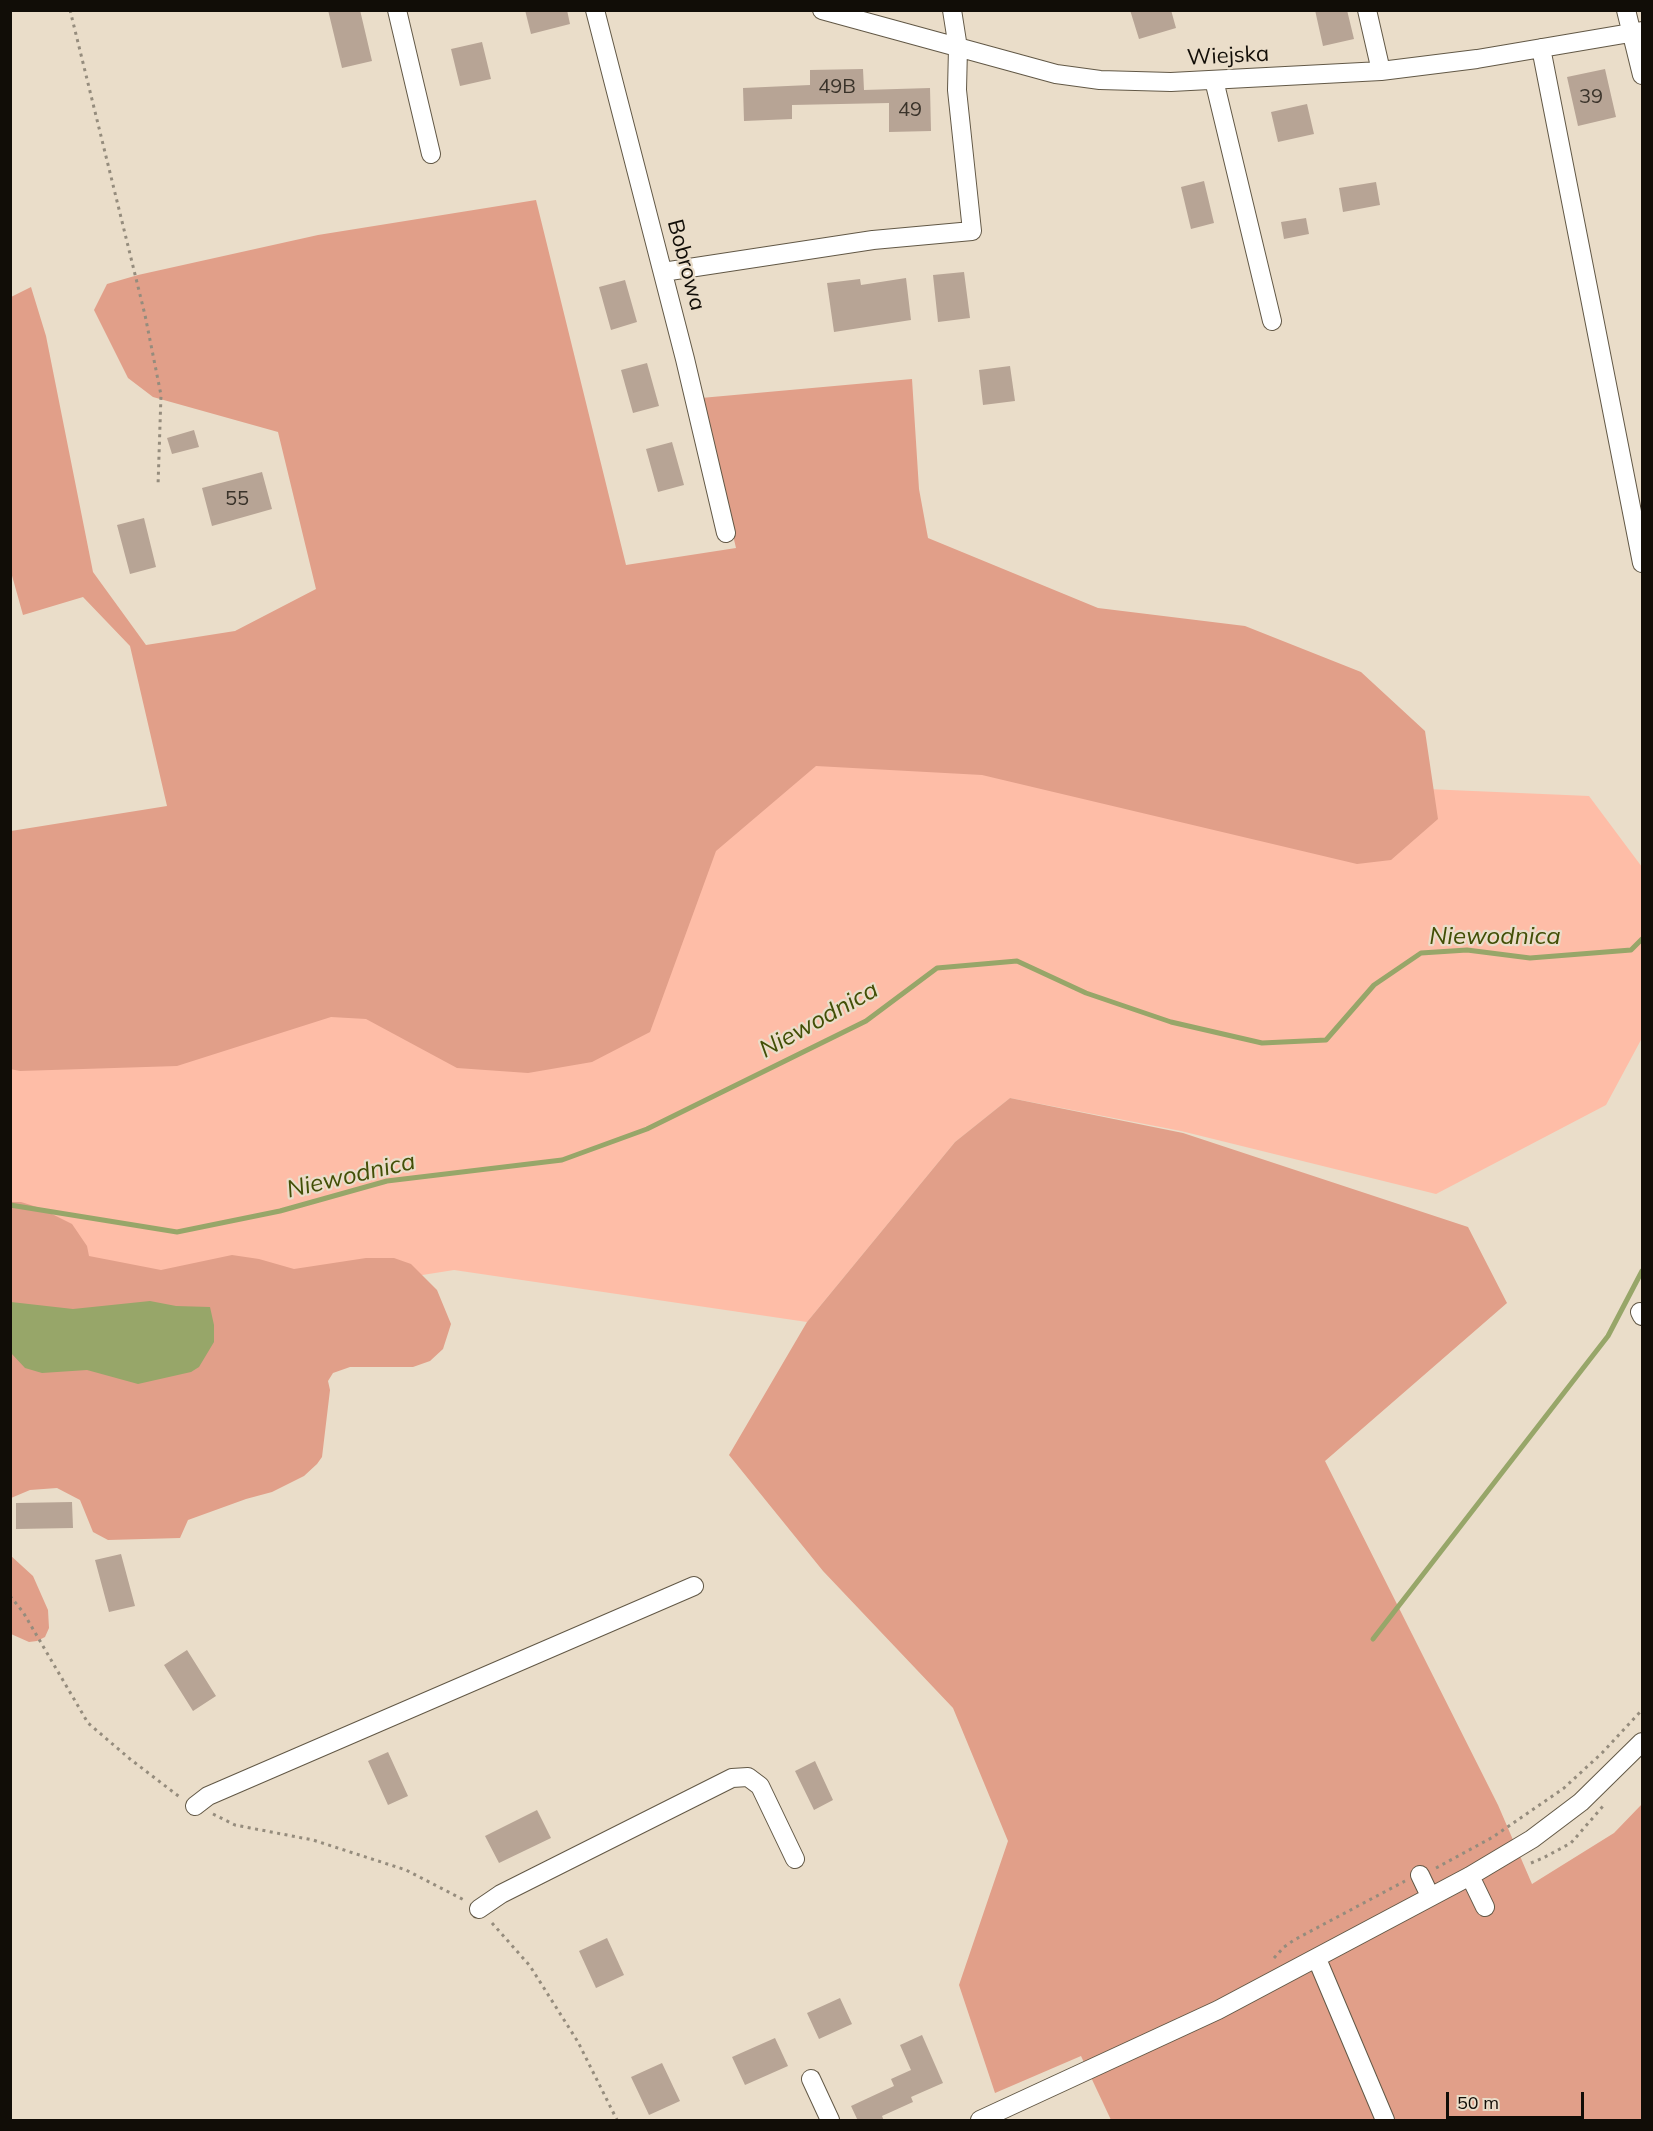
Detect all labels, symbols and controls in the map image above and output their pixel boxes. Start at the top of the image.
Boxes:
street label: Wiejska [1186,41,1270,71]
house number: 49B [818,75,856,99]
house number: 39 [1579,85,1603,109]
house number: 49 [898,98,922,122]
street label: Bobrowa [661,217,711,313]
house number: 55 [225,487,249,511]
water label: Niewodnica [1429,923,1561,951]
water label: Niewodnica [755,976,883,1064]
water label: Niewodnica [284,1147,418,1205]
scale bar [1449,2080,1587,2118]
text: 50 m [1457,2091,1499,2114]

